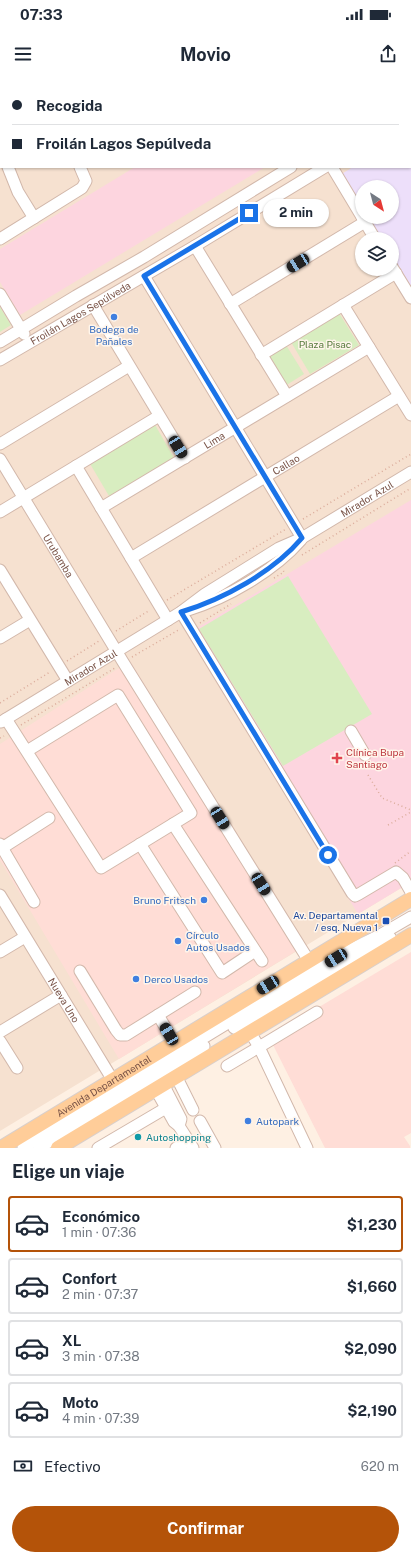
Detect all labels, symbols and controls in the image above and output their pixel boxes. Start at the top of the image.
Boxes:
text: 07:33 [20,6,63,23]
icon: menu [12,43,34,65]
icon: share [377,43,399,65]
text: Movio [180,44,231,65]
text: Recogida [36,97,103,114]
text: Froilán Lagos Sepúlveda [36,135,211,152]
north arrow [355,180,399,224]
map controls [355,180,399,276]
callout: 2 min [263,199,329,227]
route end [240,204,258,222]
text: 2 min [279,205,313,220]
button: layers [355,232,399,276]
car [285,252,311,274]
street label: Froilán Lagos Sepúlveda [28,279,133,347]
marker: Bodega de Pañales [109,312,119,322]
place label: Bodega de Pañales [89,323,139,347]
park label: Plaza Pisac [299,338,351,350]
street label: Lima [201,429,227,451]
car [167,434,189,460]
street label: Callao [270,451,302,477]
street label: Mirador Azul [338,478,395,519]
street label: Urubamba [41,532,76,579]
street label: Mirador Azul [62,647,119,688]
place label: Clínica Bupa Santiago [346,746,404,770]
marker: Clínica Bupa Santiago [331,752,343,764]
car [209,805,231,831]
route start [319,846,337,864]
car [250,871,272,897]
place label: Bruno Fritsch [133,894,196,906]
marker: Bruno Fritsch [199,895,209,905]
place label: Av. Departamental / esq. Nueva 1 [293,909,378,933]
marker: Av. Departamental / esq. Nueva 1 [381,916,391,926]
place label: Círculo Autos Usados [186,929,250,953]
marker: Círculo Autos Usados [173,936,183,946]
car [323,947,349,969]
place label: Derco Usados [144,973,208,985]
marker: Derco Usados [131,974,141,984]
car [255,974,281,996]
street label: Nueva Uno [46,975,82,1025]
car [158,1021,180,1047]
street label: Avenida Departamental [54,1052,153,1119]
place label: Autopark [256,1115,300,1127]
marker: Autopark [243,1116,253,1126]
place label: Autoshopping [146,1131,211,1143]
marker: Autoshopping [133,1132,143,1142]
text: Elige un viaje [12,1161,125,1182]
icon: car [14,1206,50,1242]
text: Económico [62,1208,140,1225]
text: $1,230 [347,1216,397,1233]
text: 1 min · 07:36 [62,1225,136,1240]
icon: car [14,1268,50,1304]
text: Confort [62,1270,117,1287]
text: $1,660 [347,1278,397,1295]
text: 2 min · 07:37 [62,1287,138,1302]
icon: car [14,1330,50,1366]
text: XL [62,1332,81,1349]
text: $2,090 [344,1340,397,1357]
text: 3 min · 07:38 [62,1349,140,1364]
icon: car [14,1392,50,1428]
text: Moto [62,1394,99,1411]
text: $2,190 [347,1402,397,1419]
text: 4 min · 07:39 [62,1411,139,1426]
icon: cash [12,1455,34,1477]
text: Efectivo [44,1458,101,1475]
text: 620 m [361,1459,399,1474]
button: Confirmar [12,1506,399,1552]

